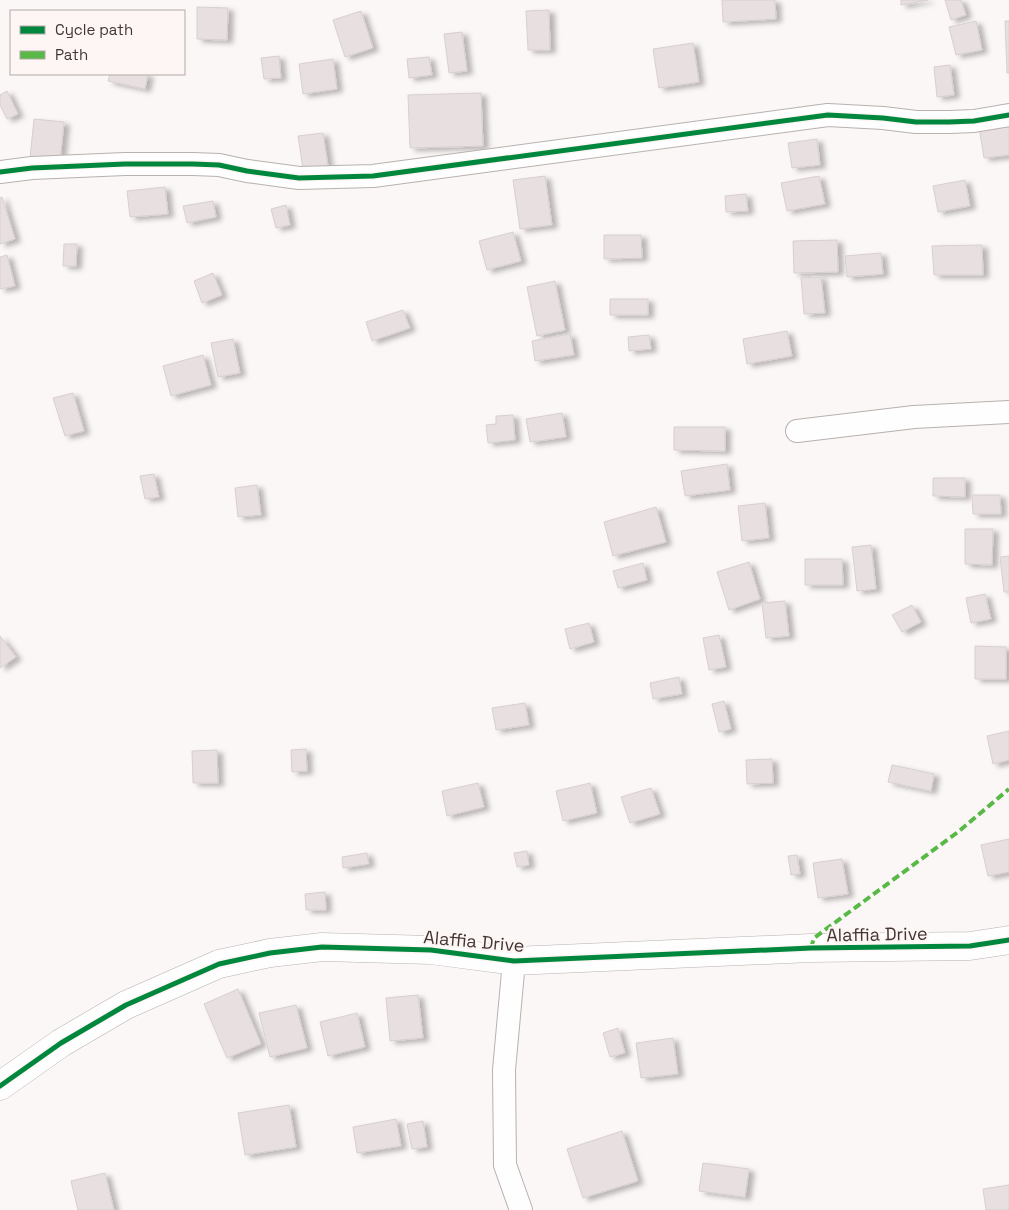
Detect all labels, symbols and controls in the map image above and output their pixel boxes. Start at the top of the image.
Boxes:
legend [10,10,185,75]
text: Cycle path [55,20,133,39]
text: Path [55,45,88,64]
street label: Alaffia Drive [826,922,928,946]
street label: Alaffia Drive [423,925,525,957]

